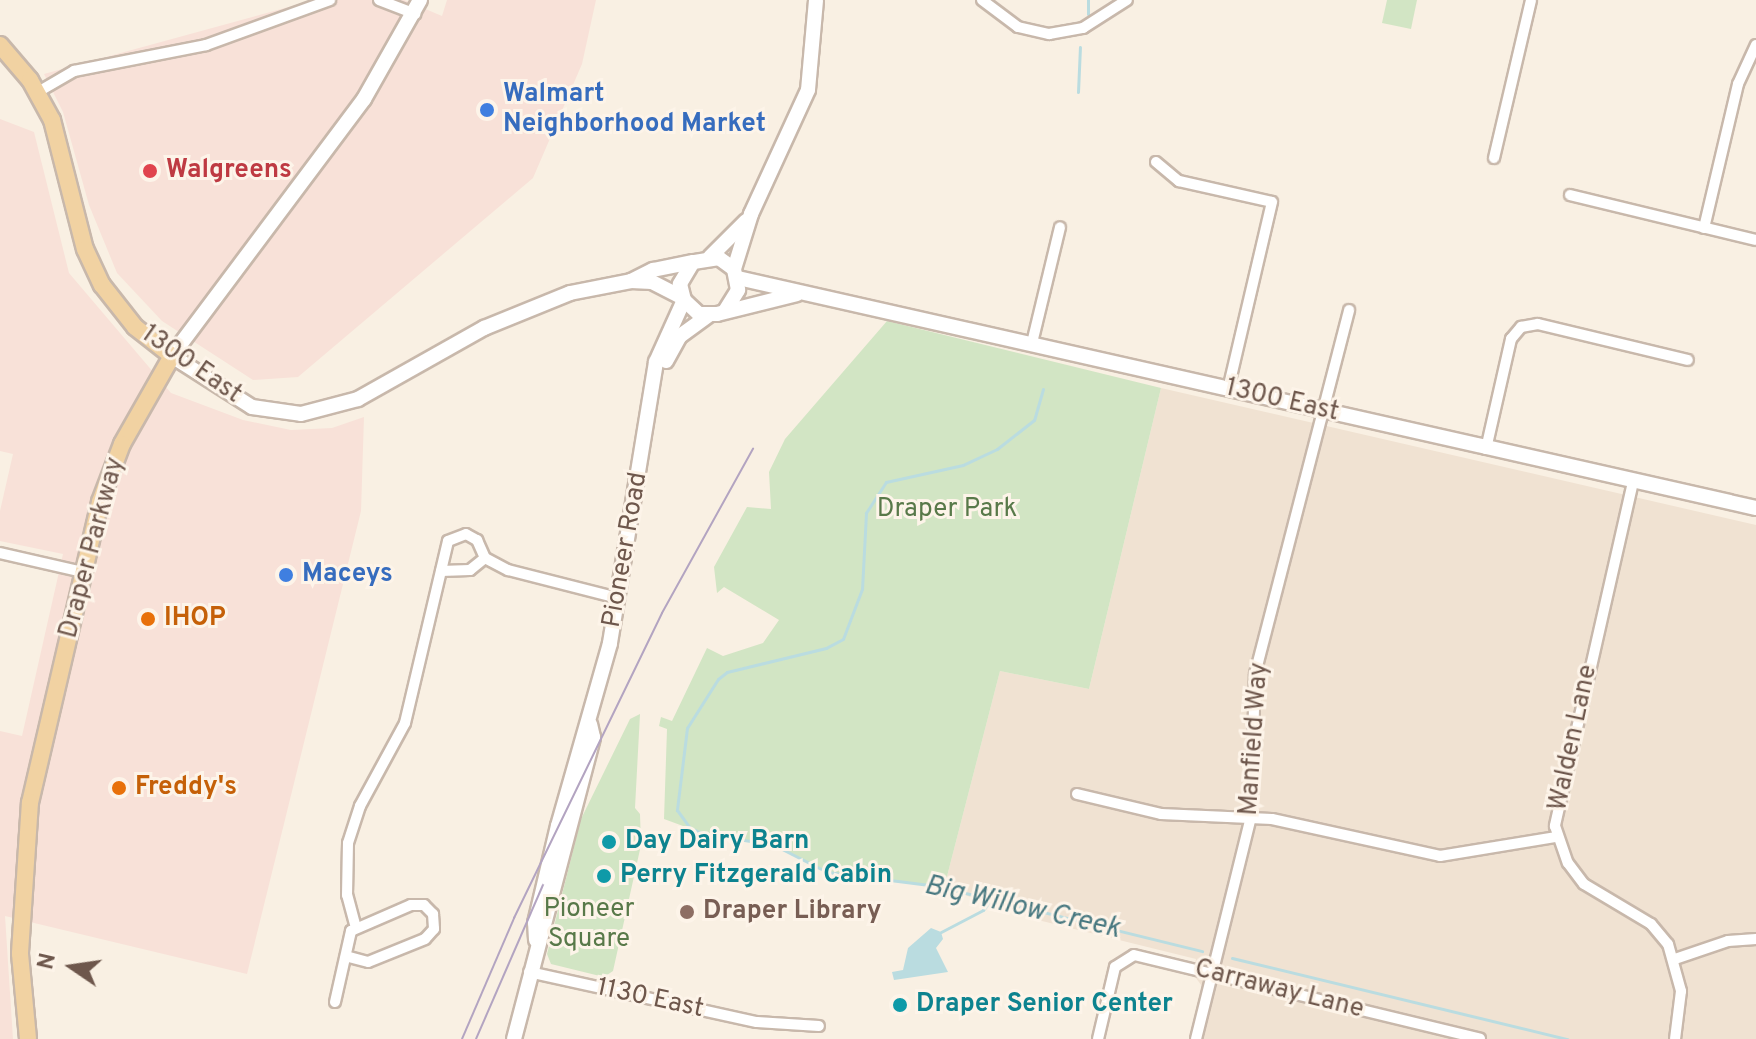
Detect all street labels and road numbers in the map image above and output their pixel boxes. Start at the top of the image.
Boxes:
street label: 1300 East [135,319,247,411]
street label: 1300 East [1222,373,1342,429]
street label: Draper Parkway [54,454,132,642]
street label: Pioneer Road [597,470,655,630]
street label: Manfield Way [1234,661,1276,817]
street label: Walden Lane [1543,662,1605,814]
street label: Carraway Lane [1191,954,1367,1026]
street label: 1130 East [594,972,706,1026]

